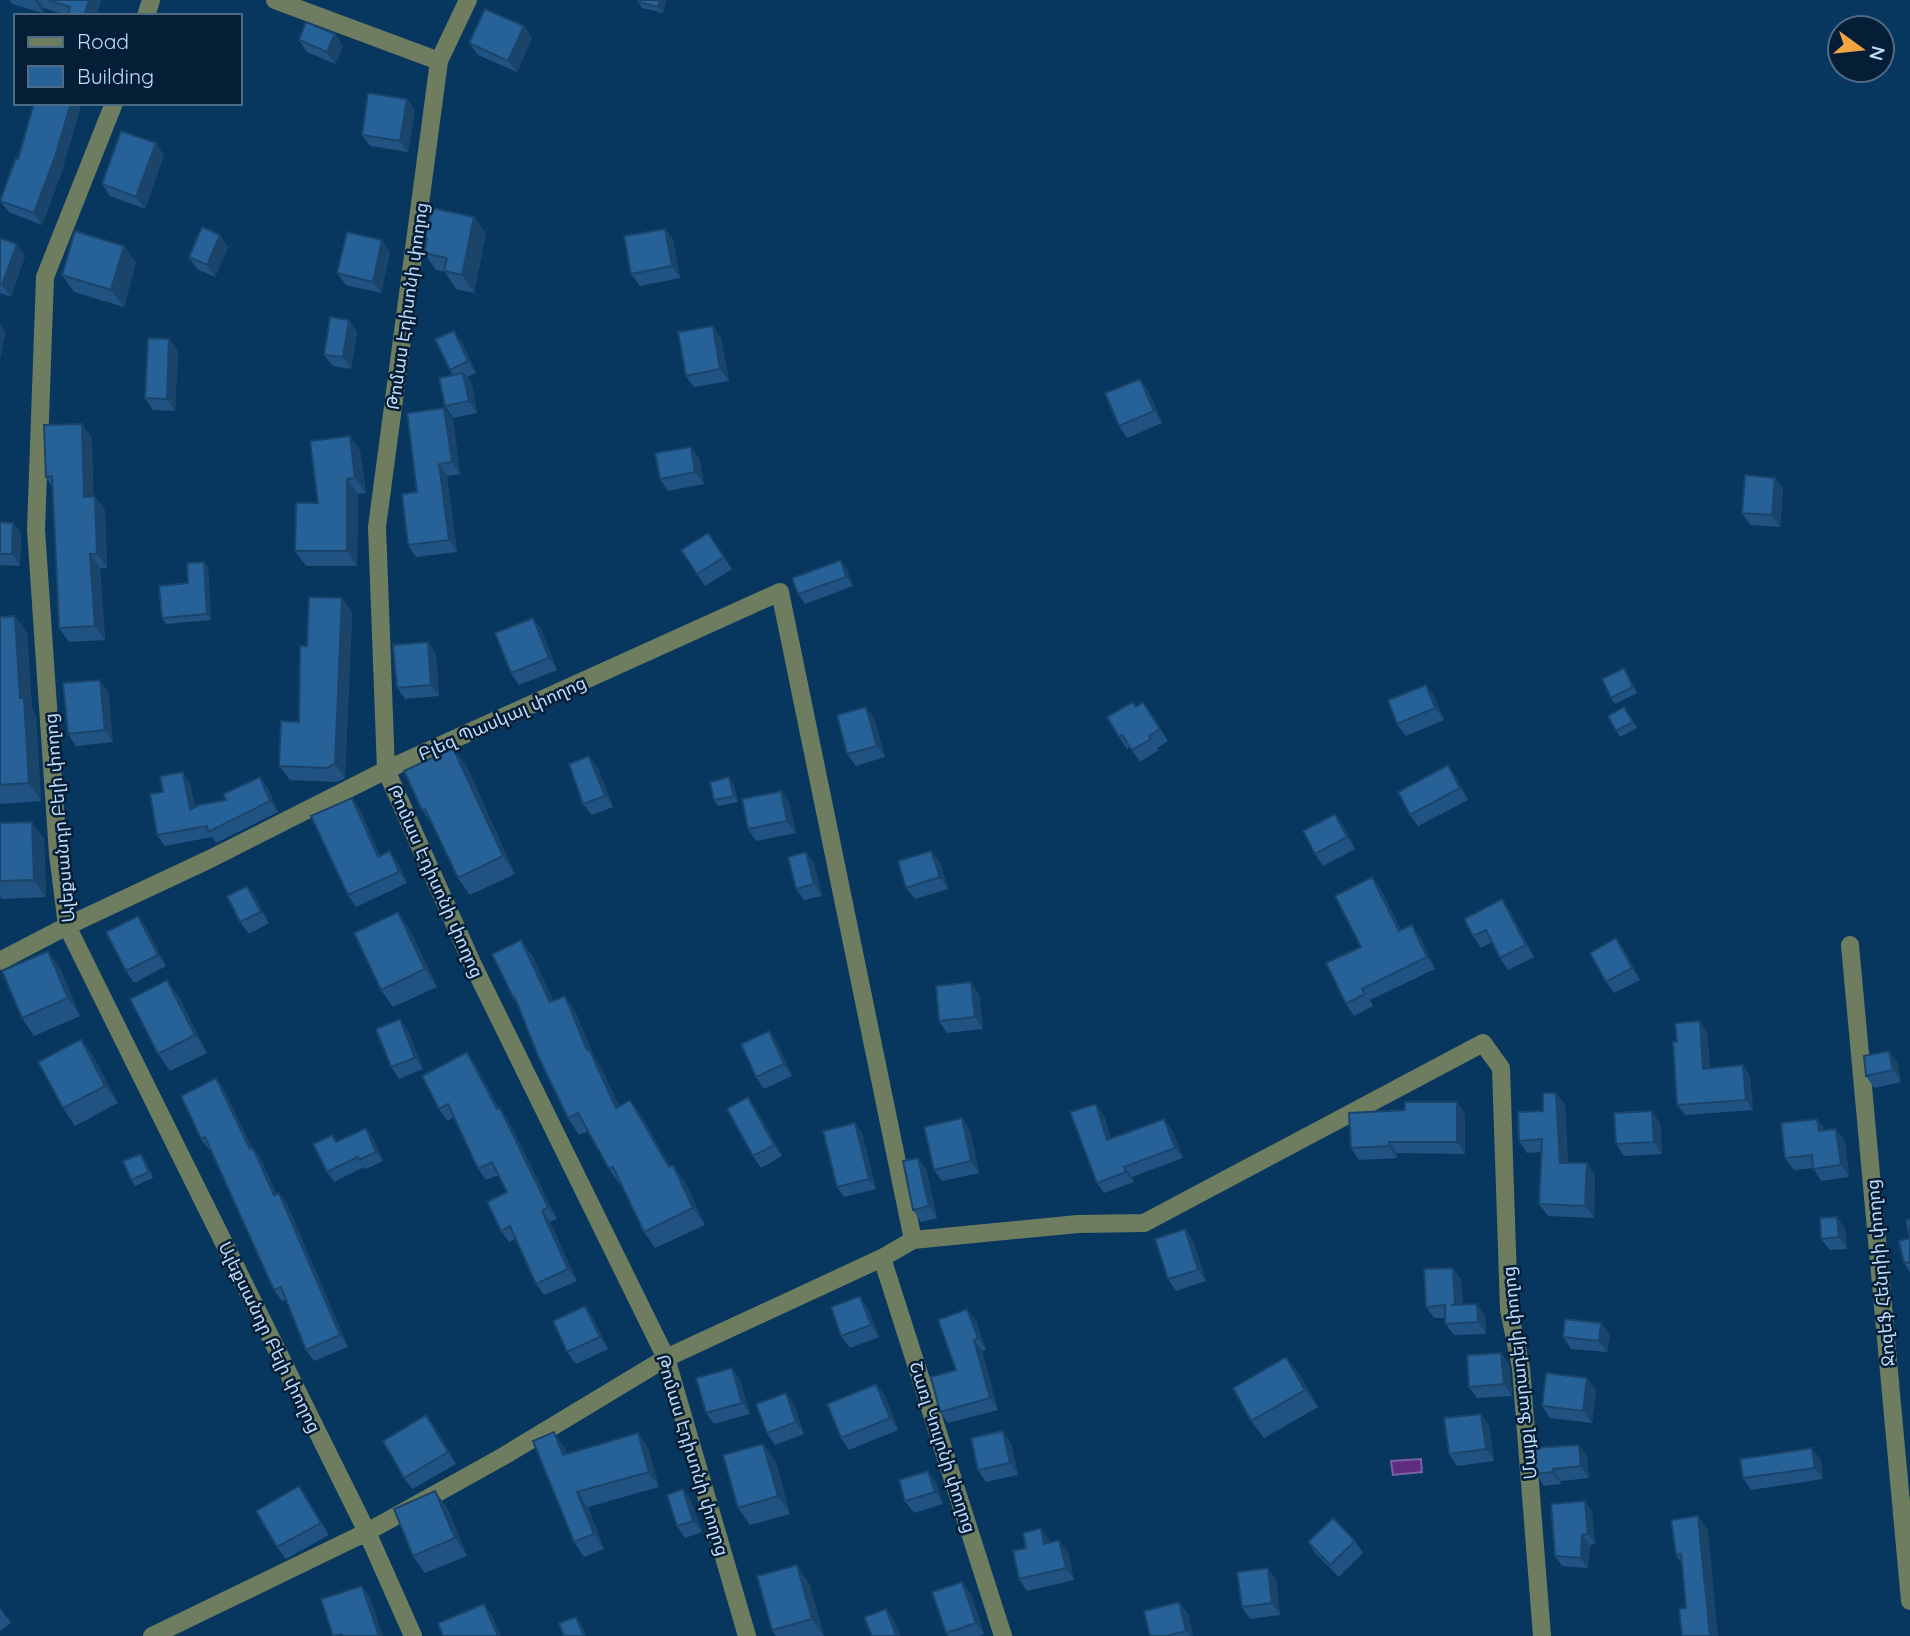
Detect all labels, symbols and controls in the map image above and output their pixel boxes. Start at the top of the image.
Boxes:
legend [14,14,242,105]
north arrow [1826,14,1896,84]
text: Road [77,28,129,54]
text: N [1864,44,1891,63]
text: Building [77,63,154,89]
street label: Թոմաս Էդիսոնի փողոց [381,201,433,411]
street label: Բլեզ Պասկալ փողոց [414,671,590,765]
street label: Ալեքսանդր Բելի փողոց [38,712,80,924]
street label: Թոմաս Էդիսոնի փողոց [383,781,489,981]
street label: Ջոզեֆ Հենրիի փողոց [1860,1178,1900,1368]
street label: Ալեքսանդր Բելի փողոց [214,1238,326,1436]
street label: Մայքլ Ֆարադեյի փողոց [1496,1265,1542,1481]
street label: Թոմաս Էդիսոնի փողոց [651,1352,735,1558]
street label: Շառլ Կուլոնի փողոց [904,1358,982,1536]

